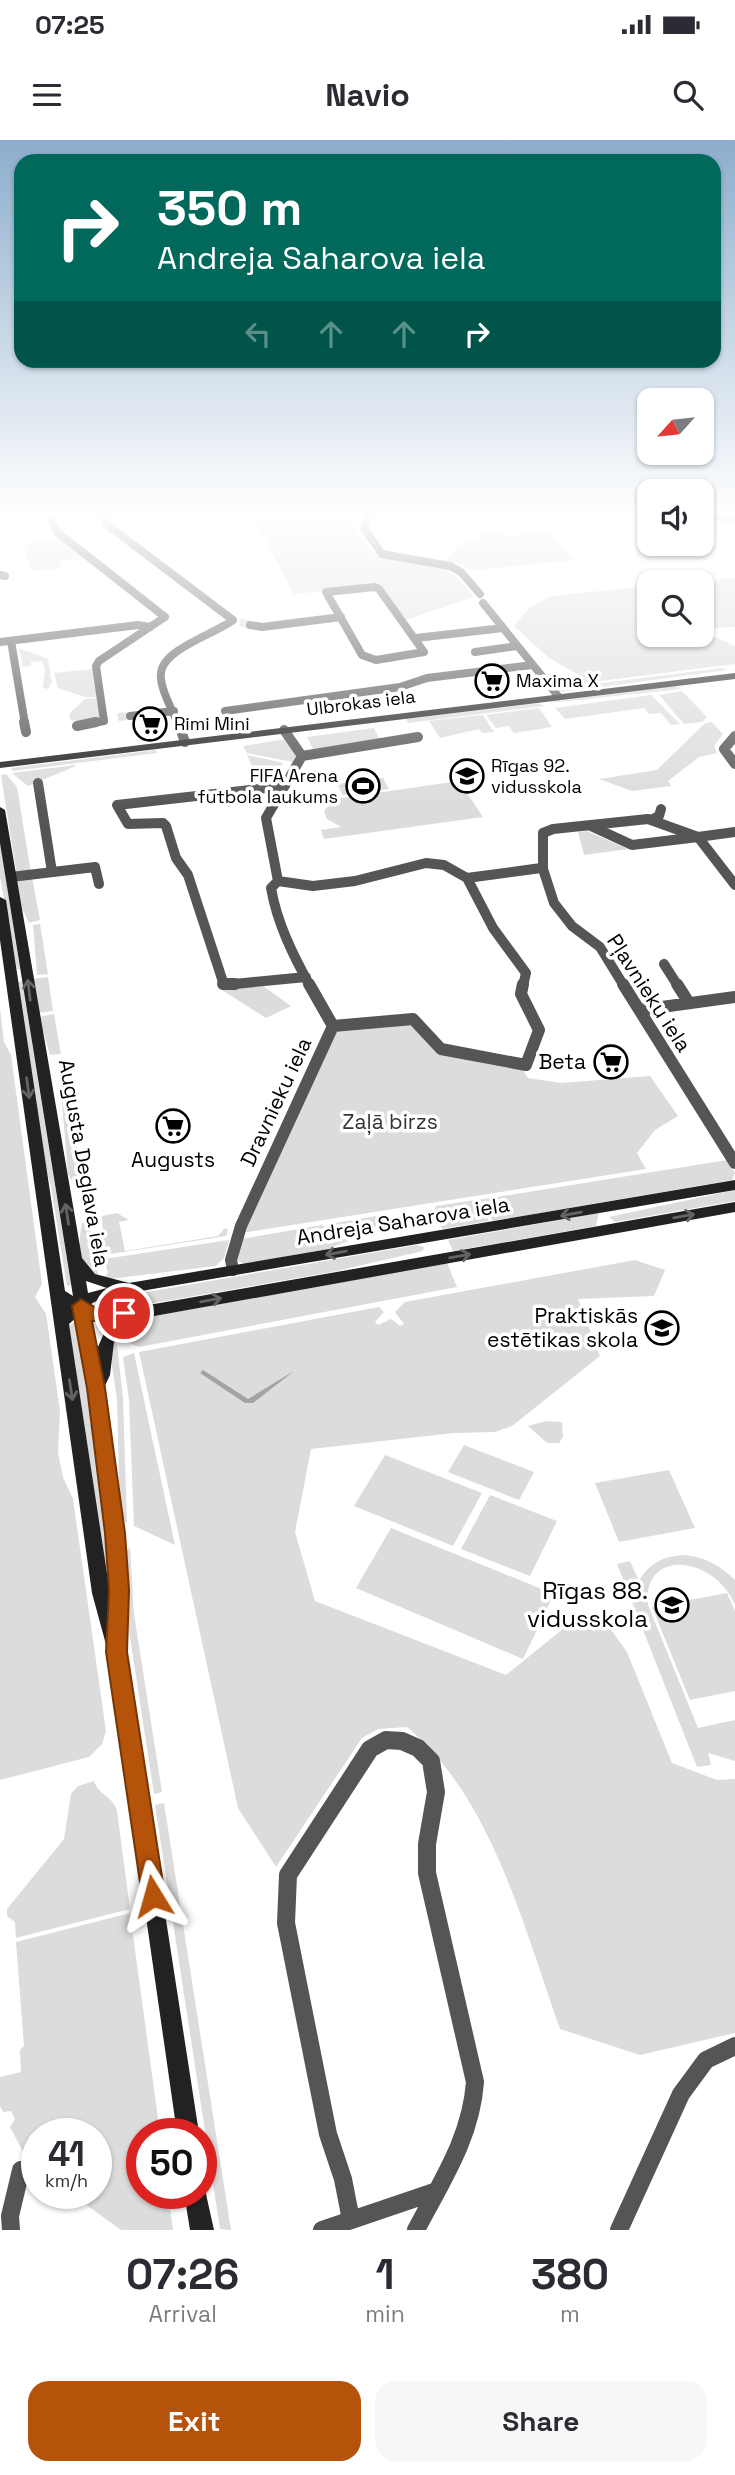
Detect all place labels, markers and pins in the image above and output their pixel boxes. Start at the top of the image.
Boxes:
supermarket icon: Maxima X [473,662,511,700]
place label: Maxima X [516,669,599,692]
supermarket icon: Rimi Mini [131,705,169,743]
place label: Rimi Mini [174,712,250,735]
place label: Rīgas 92. vidusskola [491,754,582,798]
school or university icon: Rīgas 92. vidusskola [448,757,486,795]
place label: FIFA Arena futbola laukums [197,764,338,808]
sports icon: FIFA Arena futbola laukums [344,767,382,805]
supermarket icon: Beta [592,1043,630,1081]
place label: Beta [538,1048,586,1075]
supermarket icon: Augusts [154,1107,192,1145]
place label: Augusts [131,1146,215,1173]
pin [94,1283,154,1343]
place label: Praktiskās estētikas skola [487,1302,638,1353]
school or university icon: Praktiskās estētikas skola [643,1309,681,1347]
place label: Rīgas 88. vidusskola [527,1575,648,1634]
school or university icon: Rīgas 88. vidusskola [653,1586,691,1624]

